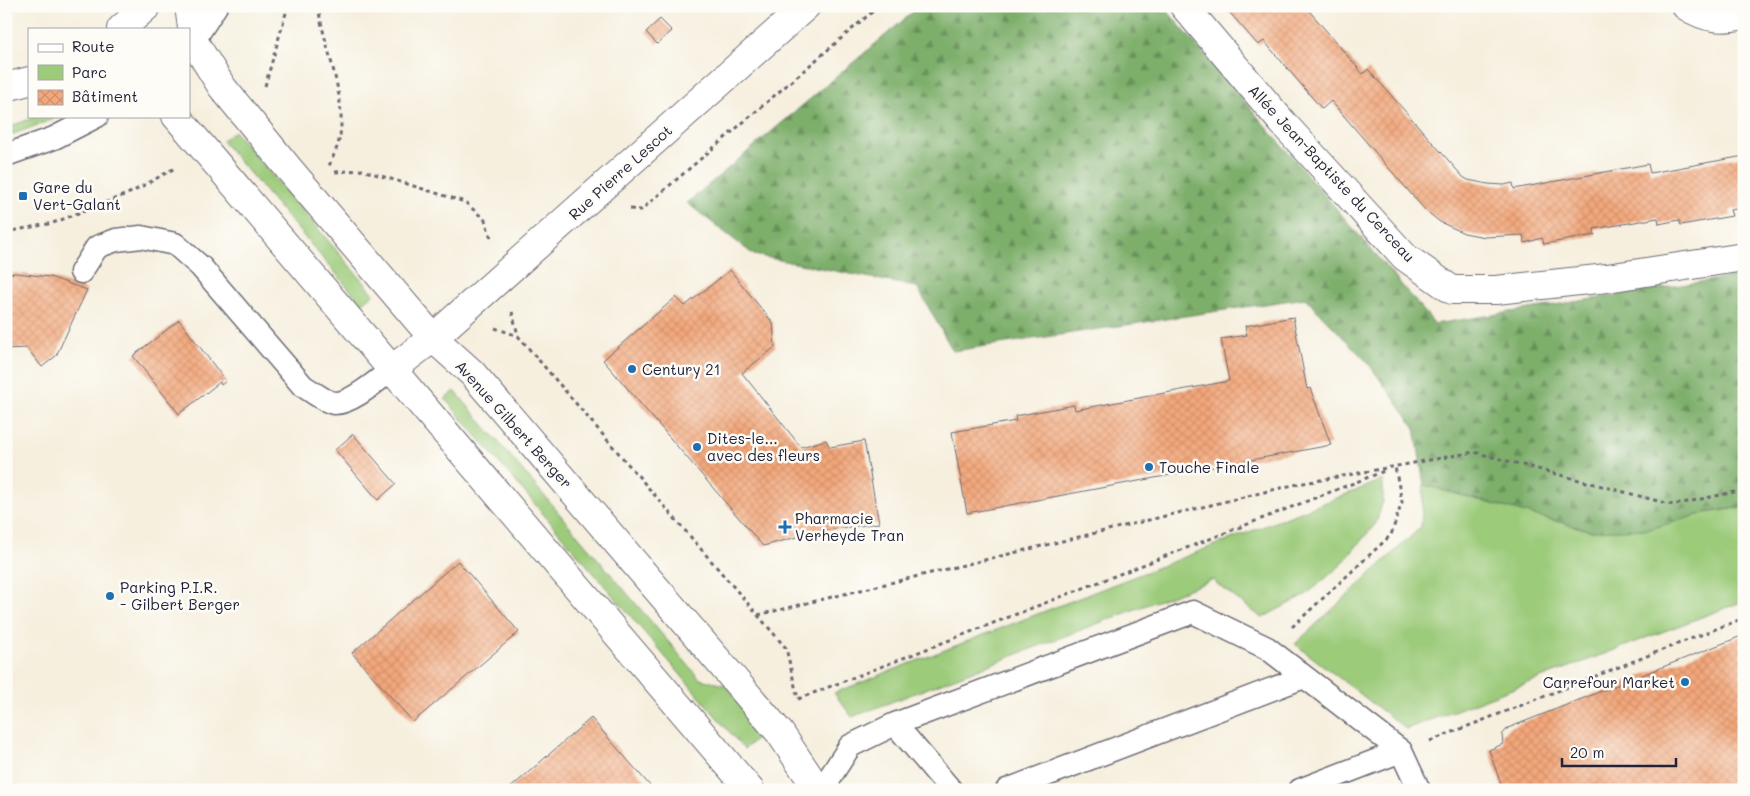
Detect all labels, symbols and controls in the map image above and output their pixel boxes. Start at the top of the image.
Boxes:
legend [28,28,190,118]
text: Route [72,36,115,56]
text: Parc [72,62,107,82]
street label: Allée Jean-Baptiste du Cerceau [1244,80,1420,266]
text: Bâtiment [72,86,138,106]
street label: Rue Pierre Lescot [564,120,676,224]
place label: Gare du Vert-Galant [33,177,121,214]
marker: Gare du Vert-Galant [17,190,29,202]
street label: Avenue Gilbert Berger [451,356,577,492]
place label: Century 21 [642,359,720,379]
marker: Century 21 [626,363,638,375]
place label: Dites-le... avec des fleurs [707,428,820,465]
marker: Dites-le... avec des fleurs [691,441,703,453]
place label: Touche Finale [1159,457,1260,477]
marker: Touche Finale [1143,461,1155,473]
place label: Pharmacie Verheyde Tran [795,508,904,545]
marker: Pharmacie Verheyde Tran [779,521,791,533]
place label: Parking P.I.R. - Gilbert Berger [120,577,240,614]
marker: Parking P.I.R. - Gilbert Berger [104,590,116,602]
place label: Carrefour Market [1543,672,1675,692]
marker: Carrefour Market [1679,676,1691,688]
scale bar [1562,736,1676,768]
text: 20 m [1570,742,1604,762]

